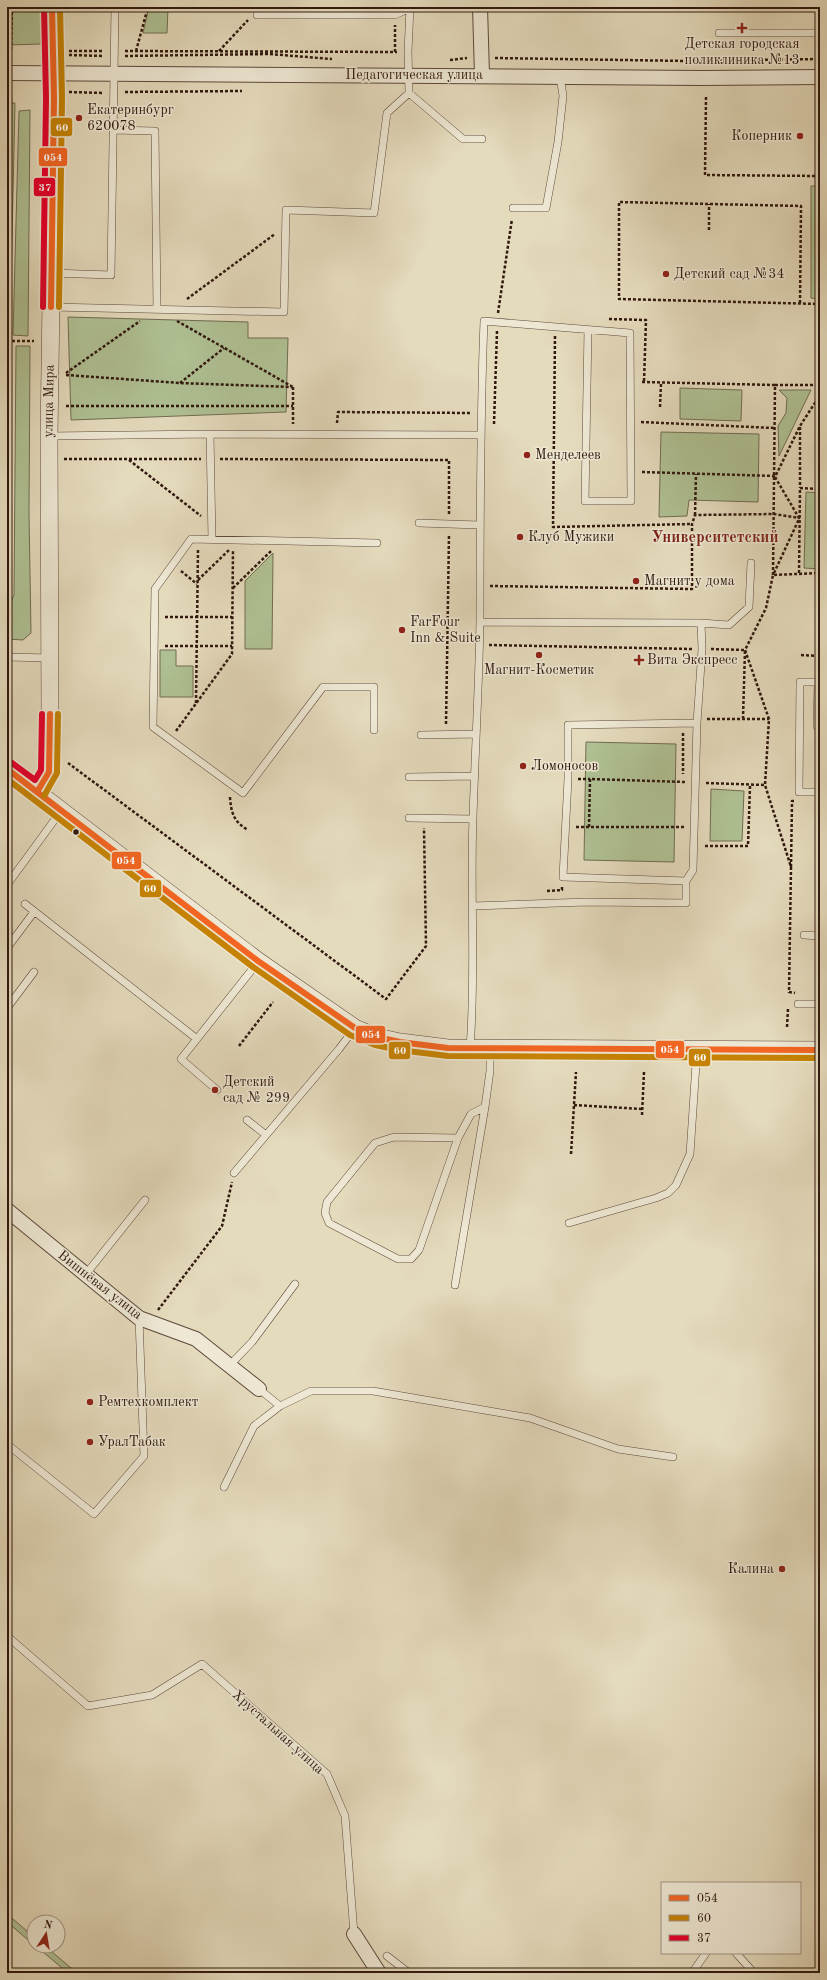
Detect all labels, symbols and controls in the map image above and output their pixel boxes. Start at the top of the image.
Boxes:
marker: Детская городская поликлиника №13 [736,22,748,34]
place label: Детская городская поликлиника №13 [684,37,800,67]
street label: Педагогическая улица [345,68,483,82]
place label: Екатеринбург 620078 [87,103,174,133]
marker: Екатеринбург 620078 [74,113,84,123]
line badge: 60 [50,117,73,137]
text: 60 [56,123,68,134]
place label: Коперник [731,129,792,143]
marker: Коперник [795,131,805,141]
line badge: 054 [38,147,68,167]
text: 054 [43,153,63,164]
line badge: 37 [33,177,56,197]
text: 37 [39,183,51,194]
place label: Детский сад №34 [674,267,785,281]
marker: Детский сад №34 [661,269,671,279]
street label: улица Мира [41,364,57,438]
place label: Менделеев [535,448,601,462]
marker: Менделеев [522,450,532,460]
place label: Клуб Мужики [528,530,614,544]
district label: Университетский [651,530,779,546]
marker: Клуб Мужики [515,532,525,542]
place label: Магнит у дома [644,574,735,588]
marker: Магнит у дома [631,576,641,586]
place label: FarFour Inn & Suite [410,615,481,645]
marker: FarFour Inn & Suite [397,625,407,635]
marker: Магнит-Косметик [534,650,544,660]
place label: Вита Экспресс [647,653,737,667]
marker: Вита Экспресс [634,655,644,665]
place label: Магнит-Косметик [484,663,594,677]
place label: Ломоносов [531,759,599,773]
marker: Ломоносов [518,761,528,771]
unlabelled marker [71,827,81,837]
line badge: 054 [111,851,142,870]
text: 054 [116,856,136,867]
line badge: 60 [139,879,162,898]
text: 60 [144,884,156,895]
line badge: 054 [355,1025,386,1044]
text: 054 [361,1030,381,1041]
line badge: 054 [655,1040,685,1059]
line badge: 60 [388,1041,411,1060]
text: 054 [660,1045,680,1056]
text: 60 [394,1046,406,1057]
line badge: 60 [688,1048,711,1067]
text: 60 [694,1053,706,1064]
place label: Детский сад № 299 [223,1075,290,1105]
marker: Детский сад № 299 [210,1085,220,1095]
street label: Вишнёвая улица [55,1248,145,1322]
place label: Ремтехкомплект [98,1395,199,1409]
marker: Ремтехкомплект [85,1397,95,1407]
place label: УралТабак [98,1435,166,1449]
marker: УралТабак [85,1437,95,1447]
place label: Калина [728,1562,774,1576]
marker: Калина [777,1564,787,1574]
street label: Хрустальная улица [229,1687,327,1777]
legend [661,1882,801,1954]
text: 054 [697,1892,718,1905]
text: 60 [697,1913,711,1925]
north arrow [26,1914,66,1954]
text: N [43,1919,54,1932]
text: 37 [697,1933,711,1945]

